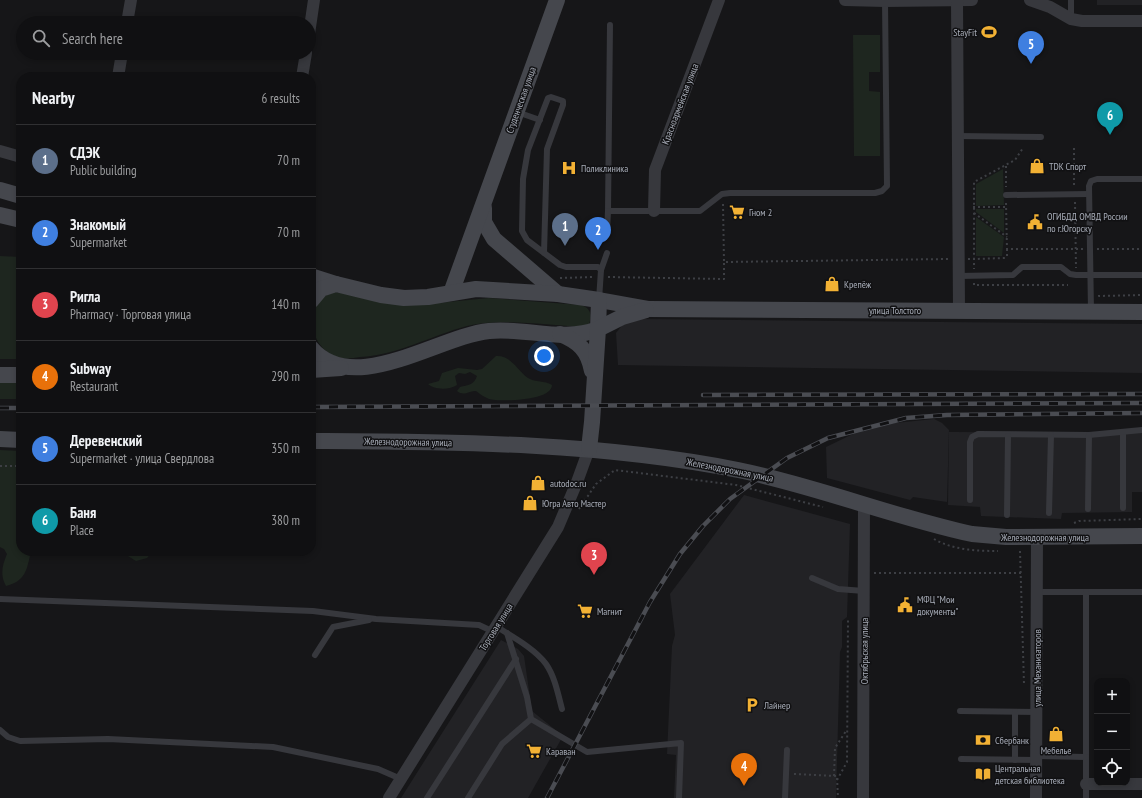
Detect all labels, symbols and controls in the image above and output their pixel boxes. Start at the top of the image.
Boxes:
search box [16,16,316,60]
sports icon: StayFit [980,23,998,41]
place label: StayFit [953,26,977,39]
icon: search [30,27,52,49]
text: Search here [62,29,123,48]
pin: 5 [1018,31,1044,64]
street label: Красноармейская улица [659,62,701,146]
street label: Студенческая улица [503,65,539,135]
text: Nearby [32,87,75,109]
text: 6 results [261,90,300,107]
pin: 6 [1097,102,1123,135]
text: СДЭК [70,143,100,162]
text: 1 [42,152,48,169]
text: 70 m [277,152,300,169]
shop icon: TDK Спорт [1028,157,1046,175]
hospital icon: Поликлиника [560,159,578,177]
place label: TDK Спорт [1049,160,1087,173]
text: Public building [70,162,137,179]
place label: Поликлиника [581,162,628,175]
supermarket icon: Гном 2 [728,203,746,221]
place label: Гном 2 [749,206,772,219]
place label: ОГИБДД ОМВД России по г.Югорску [1047,210,1128,235]
pin: 1 [552,213,578,246]
public building icon: ОГИБДД ОМВД России по г.Югорску [1026,213,1044,231]
text: Знакомый [70,215,126,234]
pin: 2 [585,217,611,250]
text: 2 [42,224,48,241]
text: 70 m [277,224,300,241]
text: Supermarket [70,234,127,251]
shop icon: Крепёж [823,275,841,293]
place label: Крепёж [844,278,872,291]
text: Ригла [70,287,101,306]
text: 3 [42,296,48,313]
text: 140 m [271,296,300,313]
street label: улица Толстого [869,304,921,317]
text: Pharmacy · Торговая улица [70,306,191,323]
your location [534,346,554,366]
text: Subway [70,359,111,378]
text: 4 [42,368,48,385]
text: 290 m [271,368,300,385]
text: Restaurant [70,378,118,395]
text: Деревенский [70,431,142,450]
street label: Железнодорожная улица [363,435,452,449]
text: 5 [42,440,48,457]
text: 350 m [271,440,300,457]
text: Supermarket · улица Свердлова [70,450,214,467]
street label: Железнодорожная улица [685,455,774,485]
shop icon: autodoc.ru [529,474,547,492]
place label: autodoc.ru [550,477,586,490]
shop icon: Югра Авто Мастер [521,494,539,512]
place label: Югра Авто Мастер [542,497,606,510]
text: Баня [70,503,96,522]
text: 6 [42,512,48,529]
text: 380 m [271,512,300,529]
text: Place [70,522,94,539]
street label: Железнодорожная улица [1000,531,1089,544]
pin: 3 [581,542,607,575]
place label: МФЦ "Мои документы" [917,593,959,618]
public building icon: МФЦ "Мои документы" [896,596,914,614]
street label: Торговая улица [476,601,516,653]
supermarket icon: Магнит [576,602,594,620]
place label: Магнит [597,605,623,618]
street label: Октябрьская улица [858,618,871,684]
street label: улица Механизаторов [1031,629,1044,707]
map controls [1094,678,1130,786]
button: + [1094,678,1130,714]
parking icon: Лайнер [743,696,761,714]
place label: Лайнер [763,699,790,712]
button: − [1094,714,1130,750]
shop icon: Мебелье [1047,725,1065,743]
bank icon: Сбербанк [974,731,992,749]
place label: Сбербанк [995,734,1029,747]
supermarket icon: Караван [525,742,543,760]
place label: Мебелье [1041,744,1071,757]
place label: Караван [546,745,576,758]
button: locate [1094,750,1130,786]
pin: 4 [731,753,757,786]
place label: Центральная детская библиотека [995,762,1065,787]
library icon: Центральная детская библиотека [974,765,992,783]

